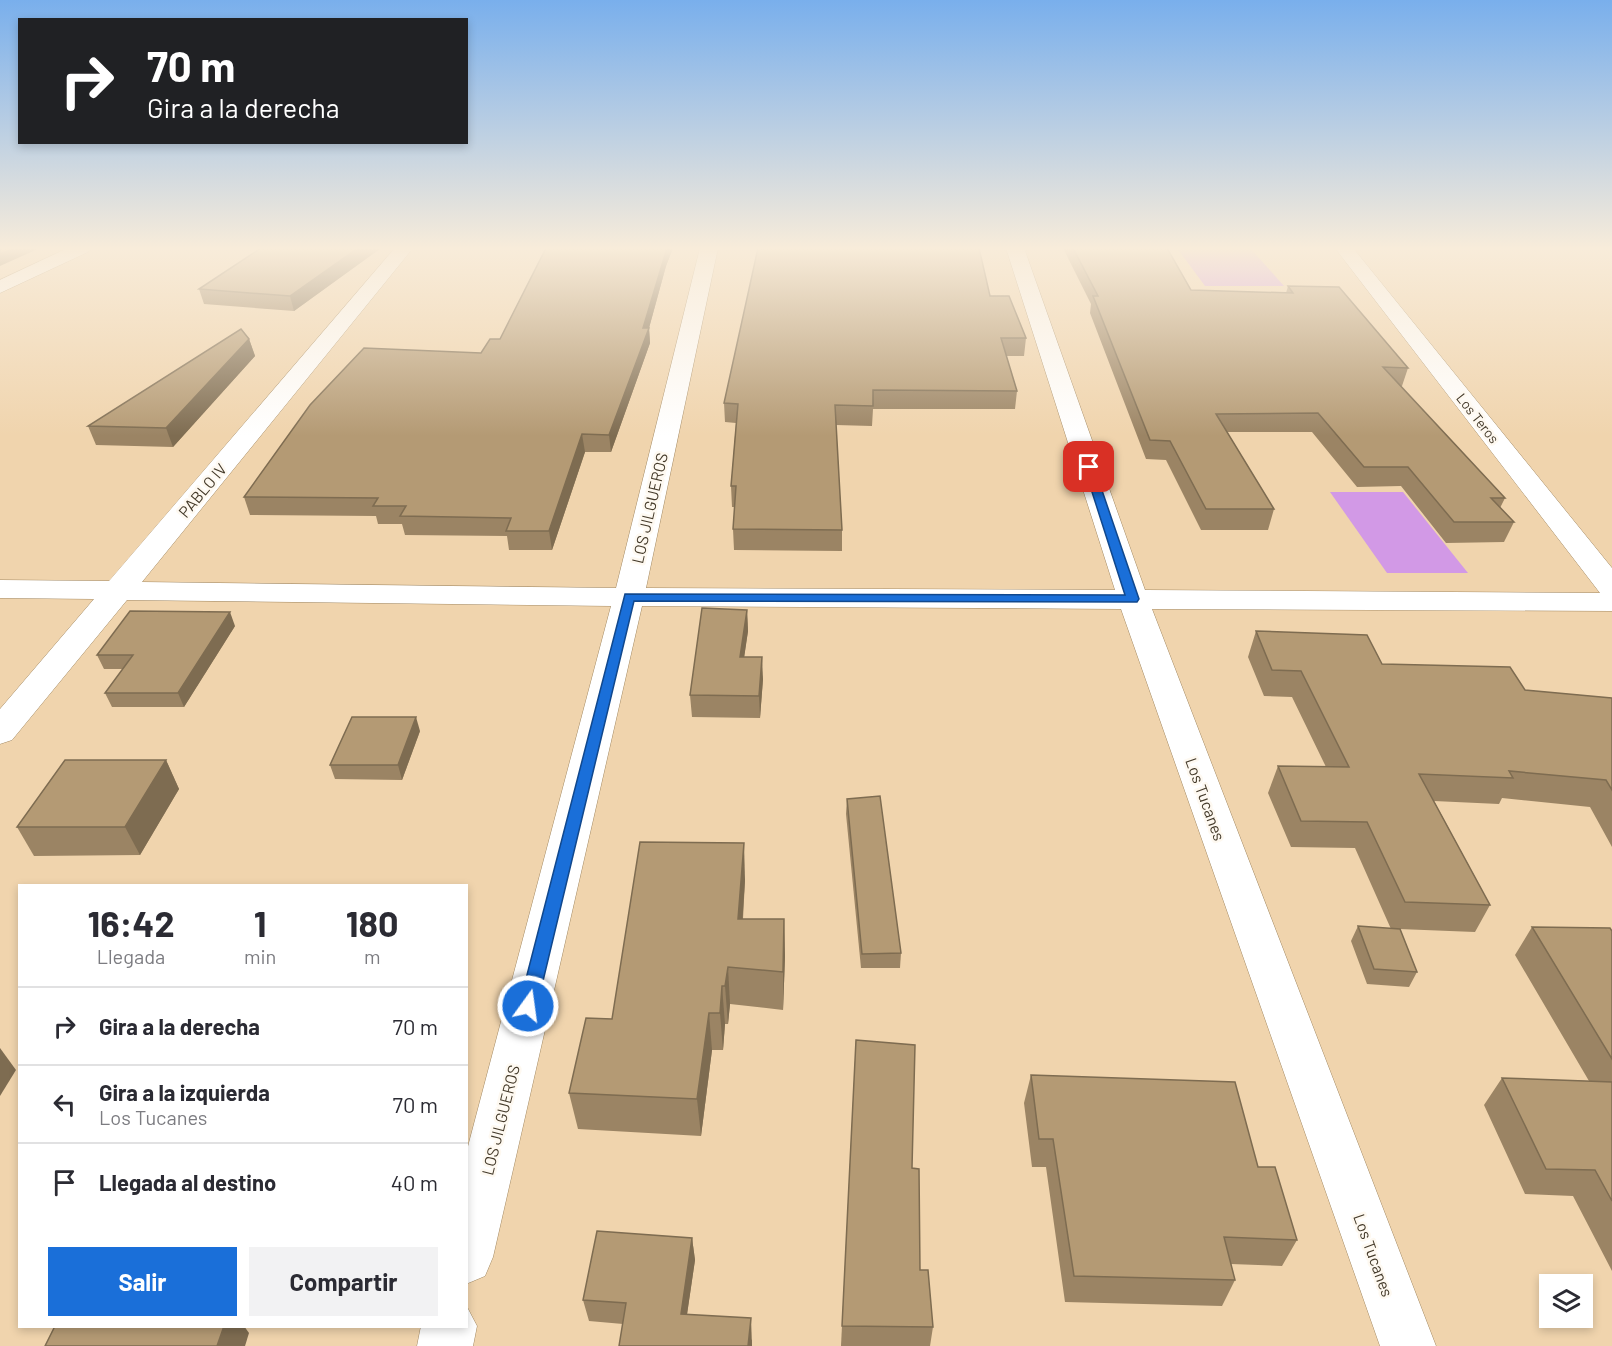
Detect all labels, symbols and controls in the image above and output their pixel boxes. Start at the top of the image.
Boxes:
text: 70 m [147,40,235,90]
icon: right [48,42,126,120]
text: Gira a la derecha [147,91,340,123]
street label: Los Teros [1453,390,1503,447]
pin [1063,441,1114,492]
icon: arrive [1072,450,1105,483]
street label: LOS JILGUEROS [627,451,671,565]
street label: PABLO IV [174,459,230,521]
street label: Los Tucanes [1182,755,1230,843]
text: 16:42 [87,901,175,944]
text: 1 [254,901,267,944]
text: 180 [346,901,399,944]
text: Llegada [97,944,165,968]
text: min [244,944,276,968]
text: m [364,944,380,968]
position arrow [496,974,560,1038]
icon: right [48,1010,81,1043]
text: Gira a la derecha [99,1013,260,1039]
text: 70 m [393,1013,438,1039]
street label: LOS JILGUEROS [477,1063,523,1177]
text: Gira a la izquierda [99,1079,270,1105]
icon: left [48,1088,81,1121]
text: 70 m [393,1091,438,1117]
text: Los Tucanes [99,1105,207,1129]
icon: arrive [48,1166,81,1199]
text: Llegada al destino [99,1169,276,1195]
text: 40 m [391,1169,438,1195]
street label: Los Tucanes [1350,1211,1398,1299]
button: Salir [48,1247,237,1316]
button: Compartir [249,1247,438,1316]
map controls [1539,1274,1593,1328]
button: layers [1539,1274,1593,1328]

